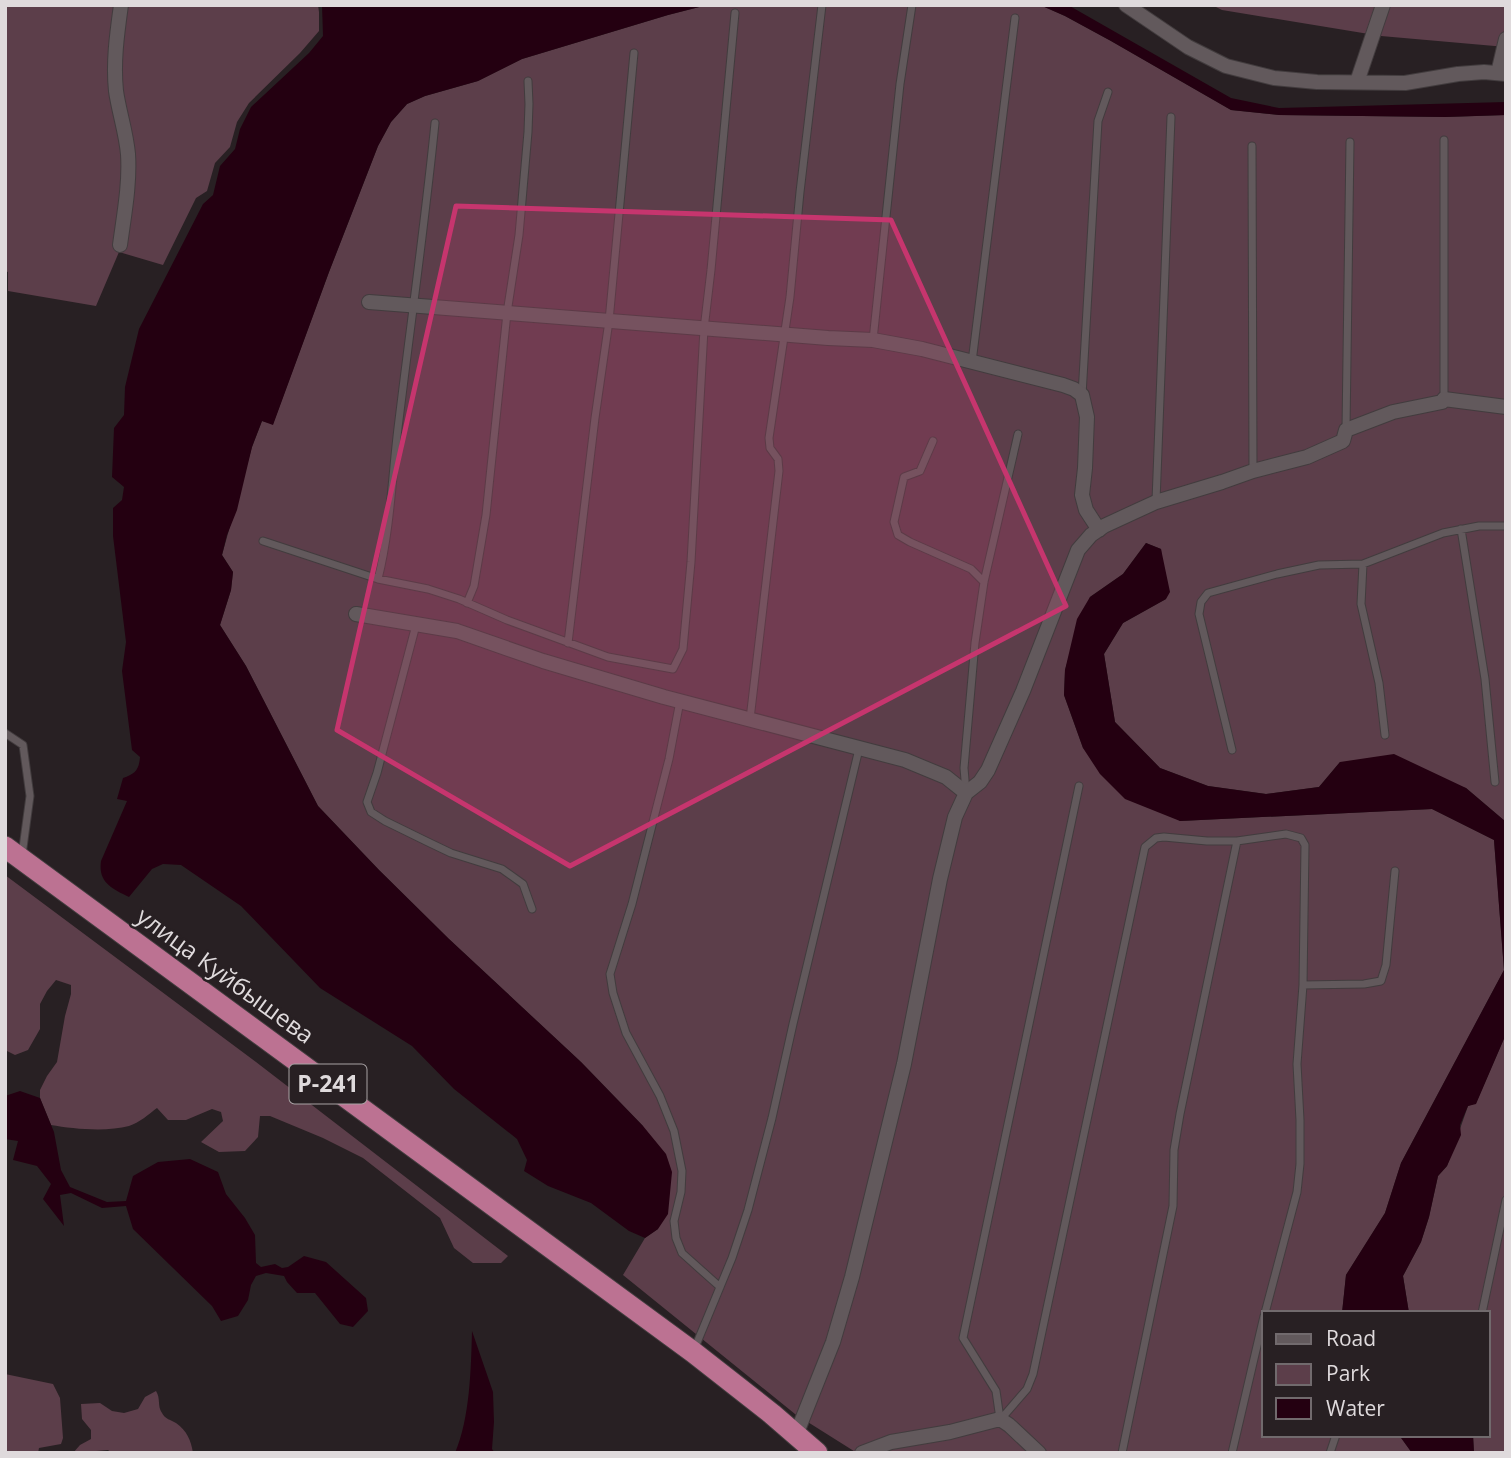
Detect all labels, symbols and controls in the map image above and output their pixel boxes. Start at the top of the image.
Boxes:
street label: улица Куйбышева [130,899,321,1050]
road number: Р-241 [290,1064,366,1104]
legend [1262,1311,1490,1437]
text: Road [1326,1324,1376,1352]
text: Park [1326,1359,1370,1387]
text: Water [1326,1394,1385,1422]

